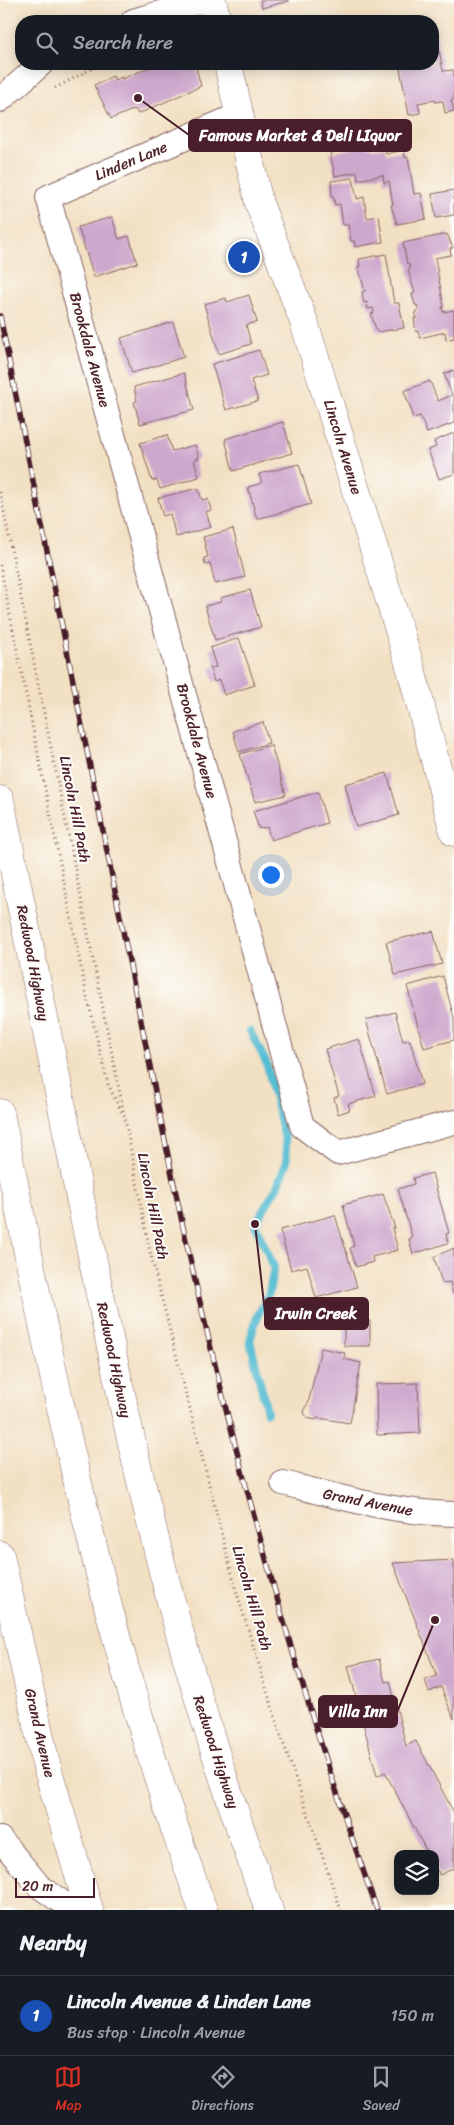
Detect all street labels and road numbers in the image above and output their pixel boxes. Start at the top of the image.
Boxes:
street label: Linden Lane [90,134,172,188]
street label: Brookdale Avenue [62,289,118,411]
street label: Lincoln Avenue [316,396,370,498]
street label: Brookdale Avenue [169,680,225,802]
street label: Lincoln Hill Path [52,753,98,865]
street label: Redwood Highway [9,903,57,1024]
street label: Lincoln Hill Path [130,1150,176,1262]
street label: Redwood Highway [89,1300,139,1421]
street label: Grand Avenue [321,1481,416,1524]
street label: Lincoln Hill Path [225,1542,279,1654]
street label: Grand Avenue [17,1686,63,1781]
street label: Redwood Highway [185,1692,247,1812]

